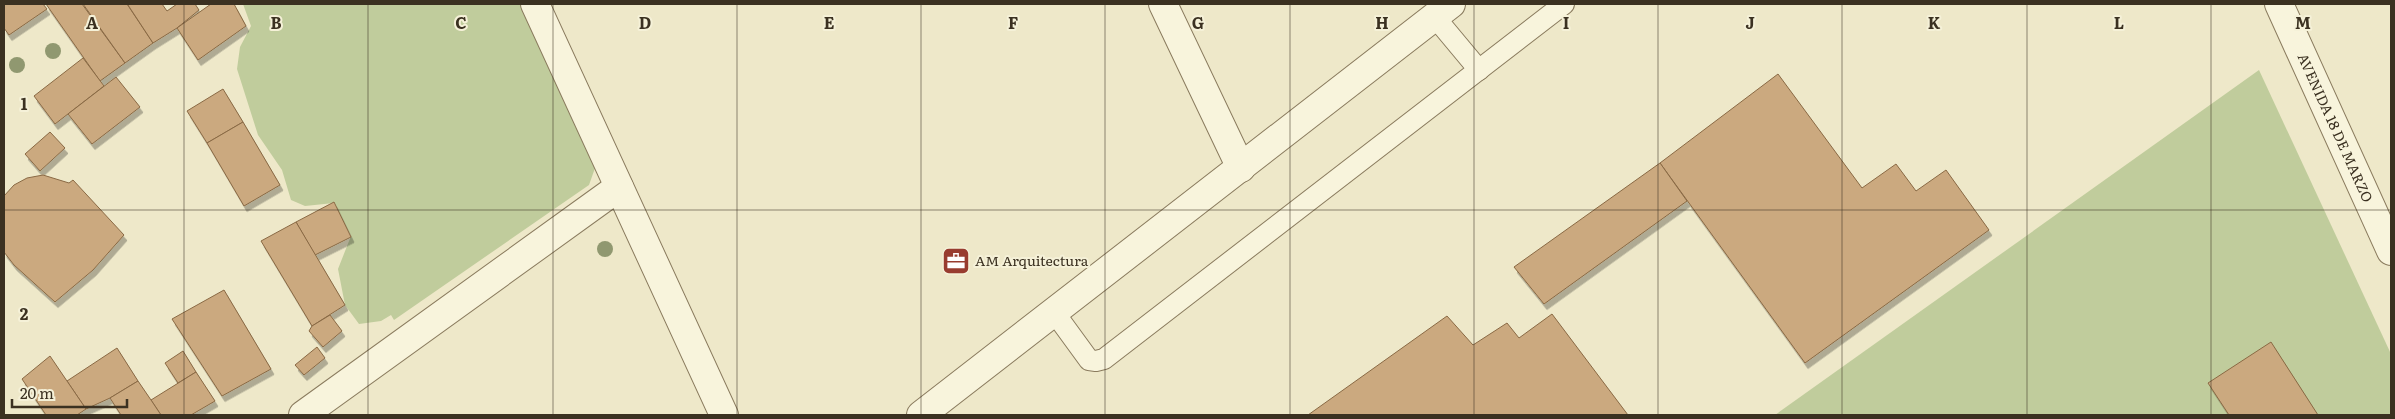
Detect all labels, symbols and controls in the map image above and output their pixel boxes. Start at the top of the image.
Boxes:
text: A [86,10,98,34]
text: B [270,10,282,34]
text: C [455,10,467,34]
text: D [639,10,651,34]
text: E [824,10,835,34]
text: F [1008,10,1018,34]
text: G [1192,10,1204,34]
text: H [1375,10,1389,34]
text: I [1563,10,1569,34]
text: J [1745,10,1755,34]
text: K [1928,10,1941,34]
text: L [2114,10,2124,34]
text: M [2295,10,2311,34]
street label: AVENIDA 18 DE MARZO [2294,50,2379,205]
text: 1 [21,91,28,115]
office icon: AM Arquitectura [941,246,971,276]
place label: AM Arquitectura [975,250,1089,270]
text: 2 [20,301,29,325]
scale bar [12,376,128,408]
text: 20 m [20,381,54,404]

